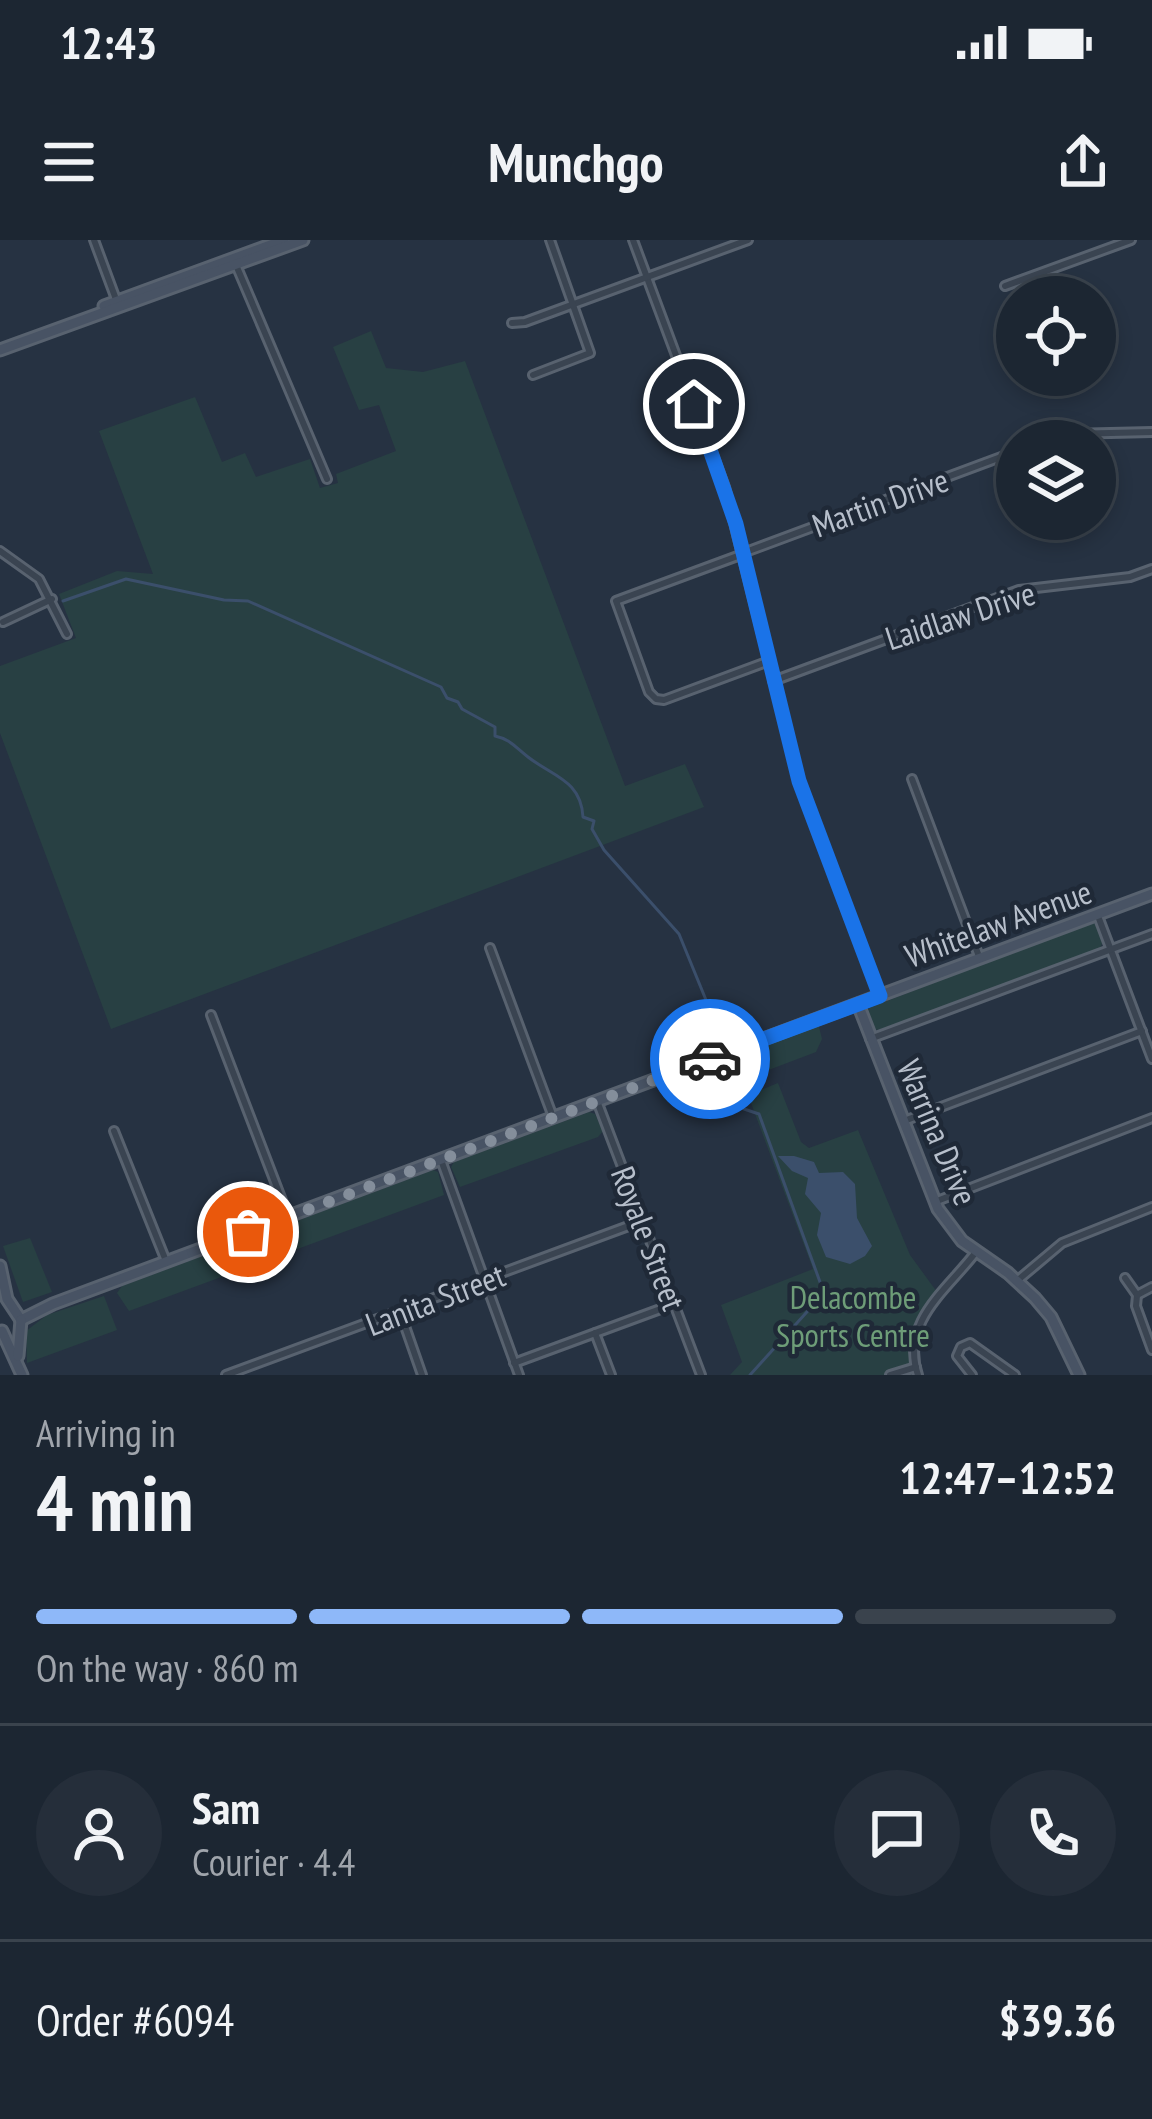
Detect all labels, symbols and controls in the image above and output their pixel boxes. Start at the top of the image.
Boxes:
text: 12:43 [60,13,157,71]
text: Munchgo [488,127,664,197]
icon: menu [36,129,102,195]
icon: share [1050,129,1116,195]
map controls [996,276,1116,540]
button: locate [996,276,1116,396]
pin [643,353,745,455]
icon: home [661,371,727,437]
button: layers [996,420,1116,540]
street label: Martin Drive [806,458,954,546]
street label: Laidlaw Drive [880,571,1040,659]
street label: Whitelaw Avenue [899,869,1097,977]
courier [650,999,770,1119]
icon: car [677,1026,743,1092]
street label: Warrina Drive [888,1053,988,1211]
street label: Royale Street [602,1160,696,1316]
pin [197,1181,299,1283]
icon: bag [215,1199,281,1265]
street label: Lanita Street [359,1253,511,1345]
park label: Delacombe Sports Centre [776,1275,930,1356]
text: Arriving in [36,1407,176,1458]
text: 12:47–12:52 [899,1448,1116,1506]
text: 4 min [36,1452,194,1553]
text: On the way · 860 m [36,1642,298,1693]
button: person [36,1770,162,1896]
button: chat [834,1770,960,1896]
button: phone [990,1770,1116,1896]
text: Sam [192,1778,260,1836]
text: Courier · 4.4 [192,1836,355,1887]
text: Order #6094 [36,1990,234,2048]
text: $39.36 [999,1990,1116,2048]

